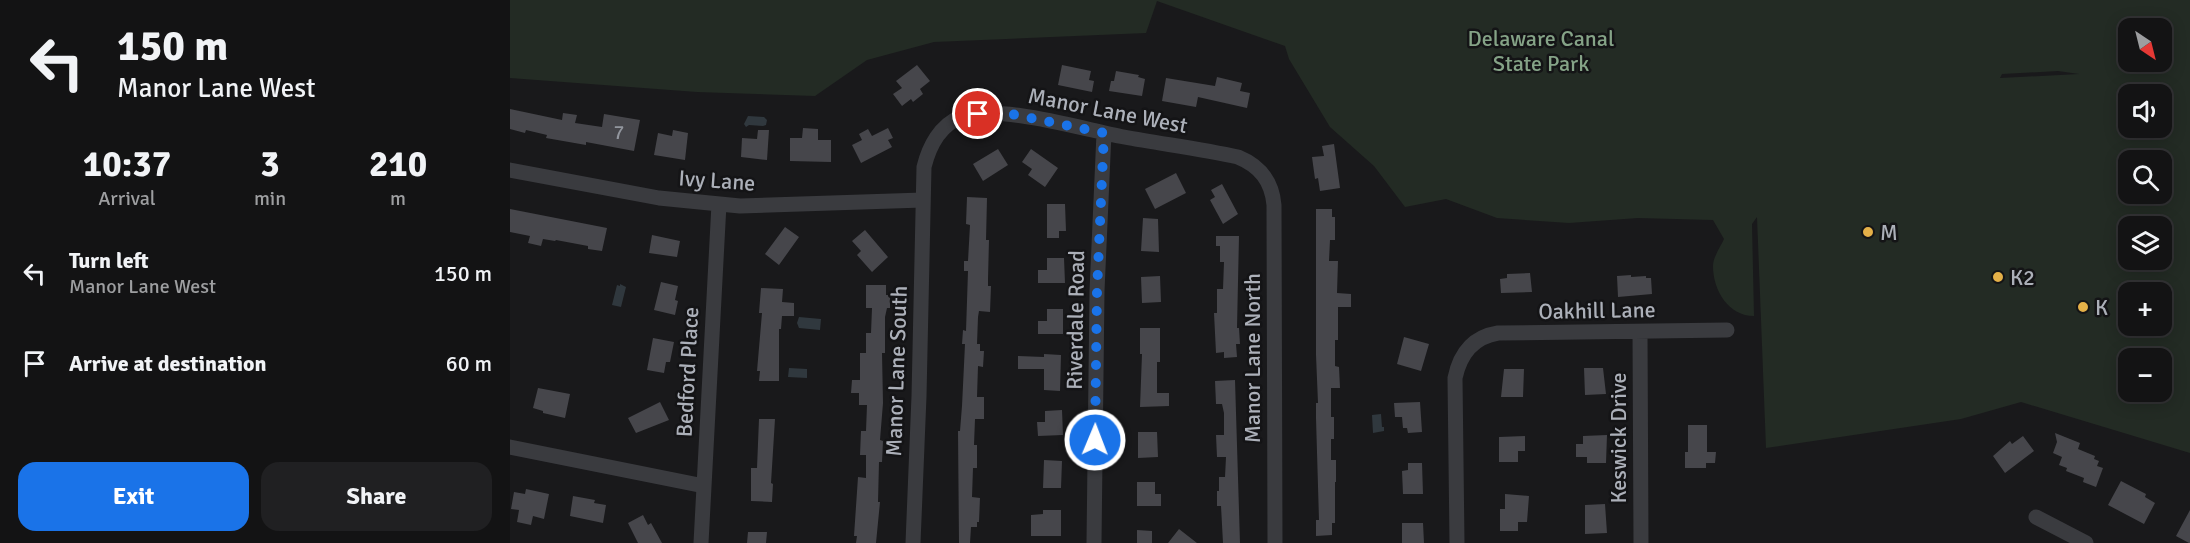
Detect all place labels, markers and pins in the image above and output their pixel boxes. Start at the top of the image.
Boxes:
pin [952,88,1003,139]
place label: M [1880,219,1898,246]
marker: M [1861,225,1875,239]
place label: K2 [2010,264,2035,291]
marker: K2 [1991,270,2005,284]
place label: K [2095,294,2108,321]
marker: K [2076,300,2090,314]

